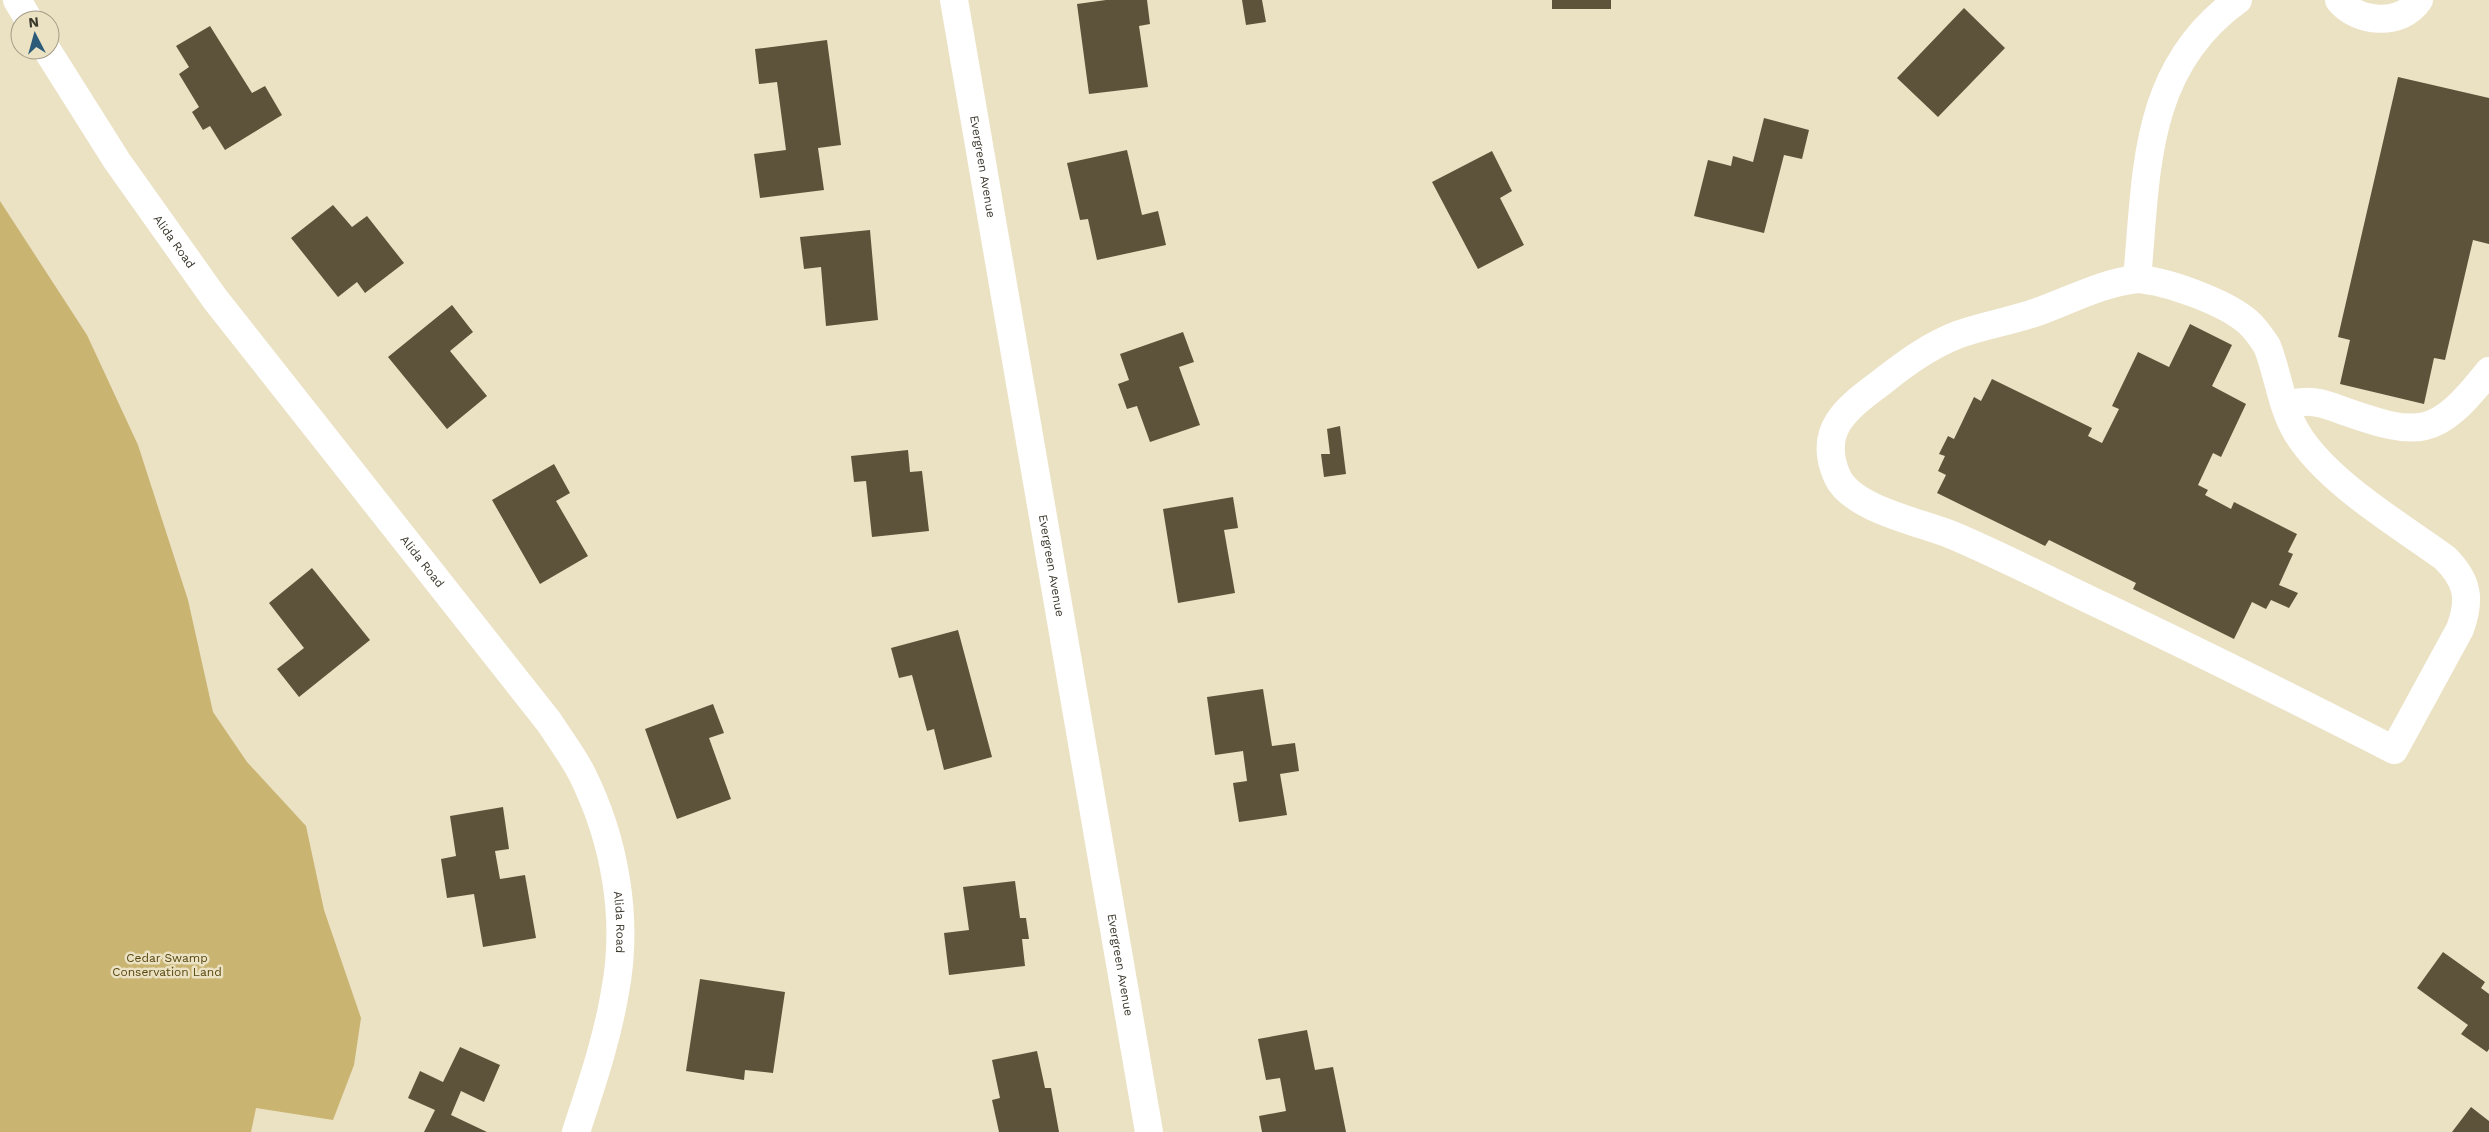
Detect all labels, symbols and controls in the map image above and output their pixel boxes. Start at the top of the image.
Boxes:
north arrow [10,10,60,60]
text: N [28,14,40,31]
street label: Evergreen Avenue [967,114,998,219]
street label: Alida Road [150,212,198,271]
street label: Evergreen Avenue [1036,513,1067,618]
street label: Alida Road [398,533,447,590]
street label: Alida Road [611,890,627,953]
street label: Evergreen Avenue [1105,913,1136,1017]
park label: Cedar Swamp Conservation Land [112,951,222,979]

